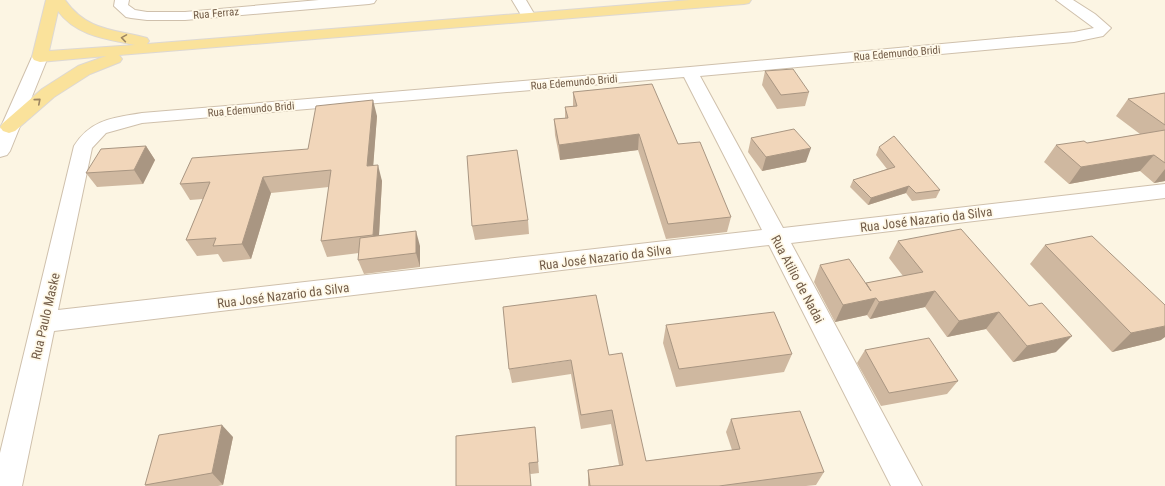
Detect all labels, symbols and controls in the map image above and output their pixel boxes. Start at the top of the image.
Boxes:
street label: Rua Ferraz [193,5,240,22]
one-way arrow [121,34,127,43]
street label: Rua Edemundo Bridi [853,43,941,64]
street label: Rua Edemundo Bridi [530,72,618,93]
one-way arrow [34,99,41,106]
street label: Rua Edemundo Bridi [207,99,295,120]
street label: Rua José Nazario da Silva [859,204,993,235]
street label: Rua Atilio de Nadai [768,233,827,326]
street label: Rua José Nazario da Silva [538,242,672,273]
street label: Rua Paulo Maske [28,271,63,361]
street label: Rua José Nazario da Silva [216,280,350,311]

